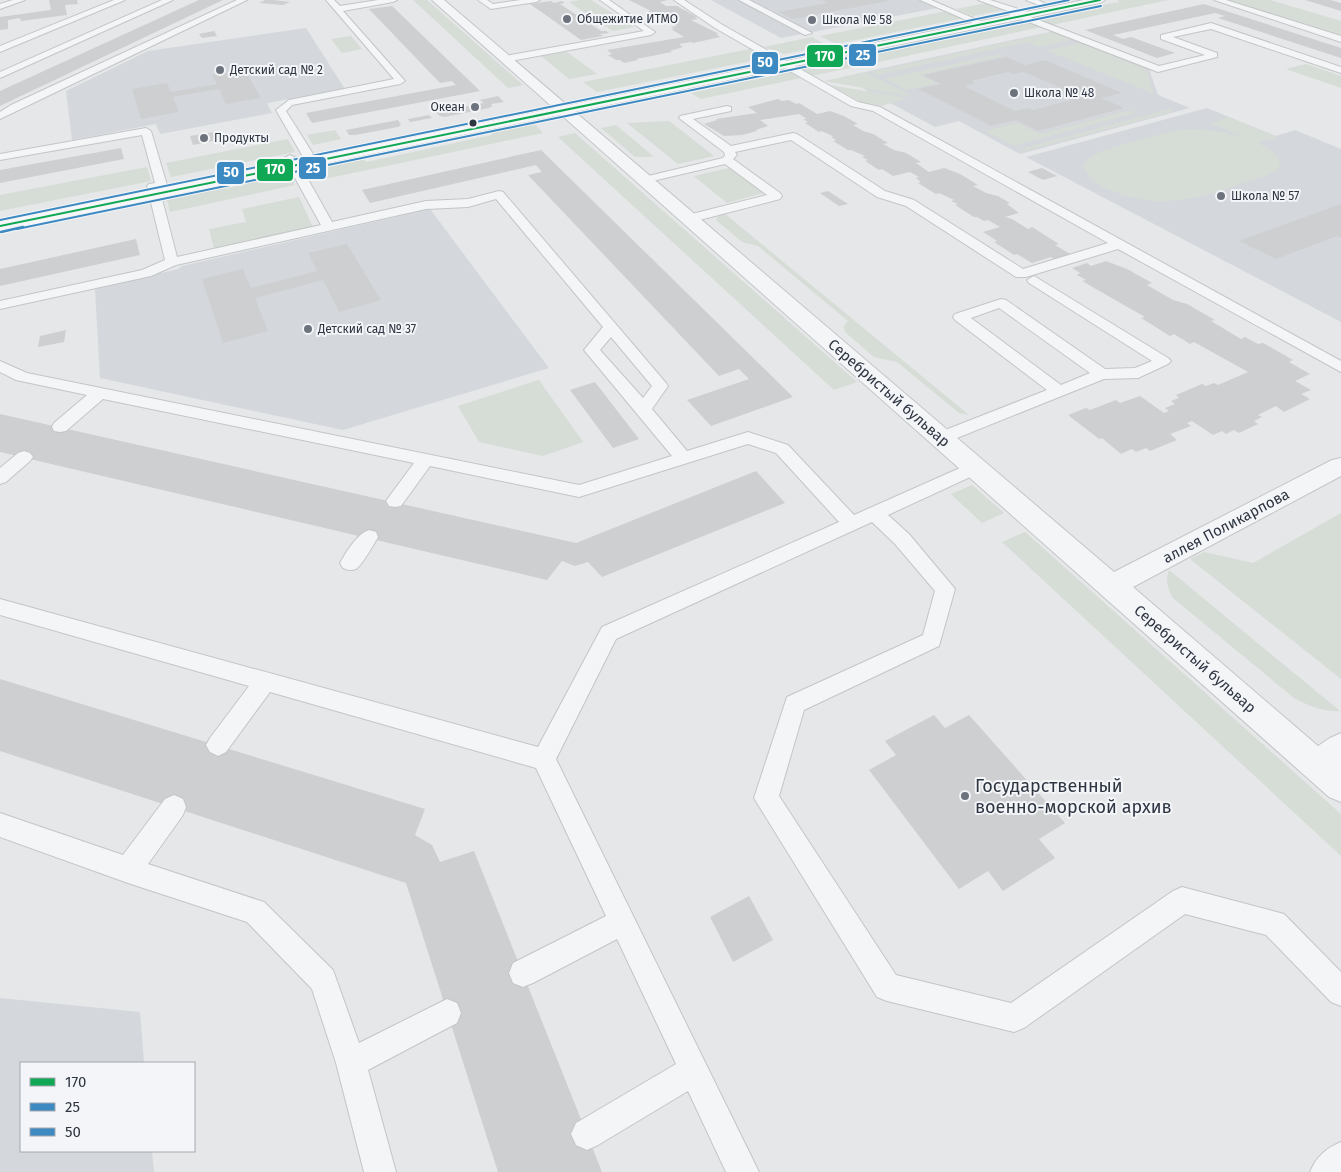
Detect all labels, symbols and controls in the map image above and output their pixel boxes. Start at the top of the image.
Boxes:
place label: Общежитие ИТМО [577,12,678,26]
marker: Общежитие ИТМО [561,13,573,25]
place label: Школа № 58 [822,13,892,27]
marker: Школа № 58 [806,14,818,26]
line badge: 25 [848,43,877,67]
line badge: 170 [806,44,844,68]
text: 25 [856,47,871,64]
text: 170 [814,48,836,65]
line badge: 50 [751,51,779,75]
text: 50 [757,54,773,71]
place label: Детский сад № 2 [229,63,323,77]
marker: Детский сад № 2 [214,64,226,76]
place label: Школа № 48 [1024,86,1095,100]
marker: Школа № 48 [1008,87,1020,99]
place label: Океан [431,100,465,114]
marker: Океан [469,101,481,113]
unlabelled marker [468,118,478,128]
place label: Продукты [214,131,269,145]
marker: Продукты [198,132,210,144]
line badge: 25 [298,156,327,180]
line badge: 170 [256,158,294,182]
text: 25 [306,160,321,177]
line badge: 50 [216,161,245,185]
text: 170 [264,161,286,178]
text: 50 [223,164,239,181]
place label: Школа № 57 [1231,189,1299,203]
marker: Школа № 57 [1215,190,1227,202]
place label: Детский сад № 37 [317,322,416,336]
marker: Детский сад № 37 [302,323,314,335]
street label: Серебристый бульвар [824,335,954,451]
street label: аллея Поликарпова [1160,485,1292,567]
street label: Серебристый бульвар [1130,601,1260,717]
place label: Государственный военно-морской архив [975,775,1172,818]
marker: Государственный военно-морской архив [959,790,971,802]
legend [20,1062,195,1152]
text: 170 [65,1073,86,1091]
text: 25 [65,1098,80,1116]
text: 50 [65,1123,81,1141]

